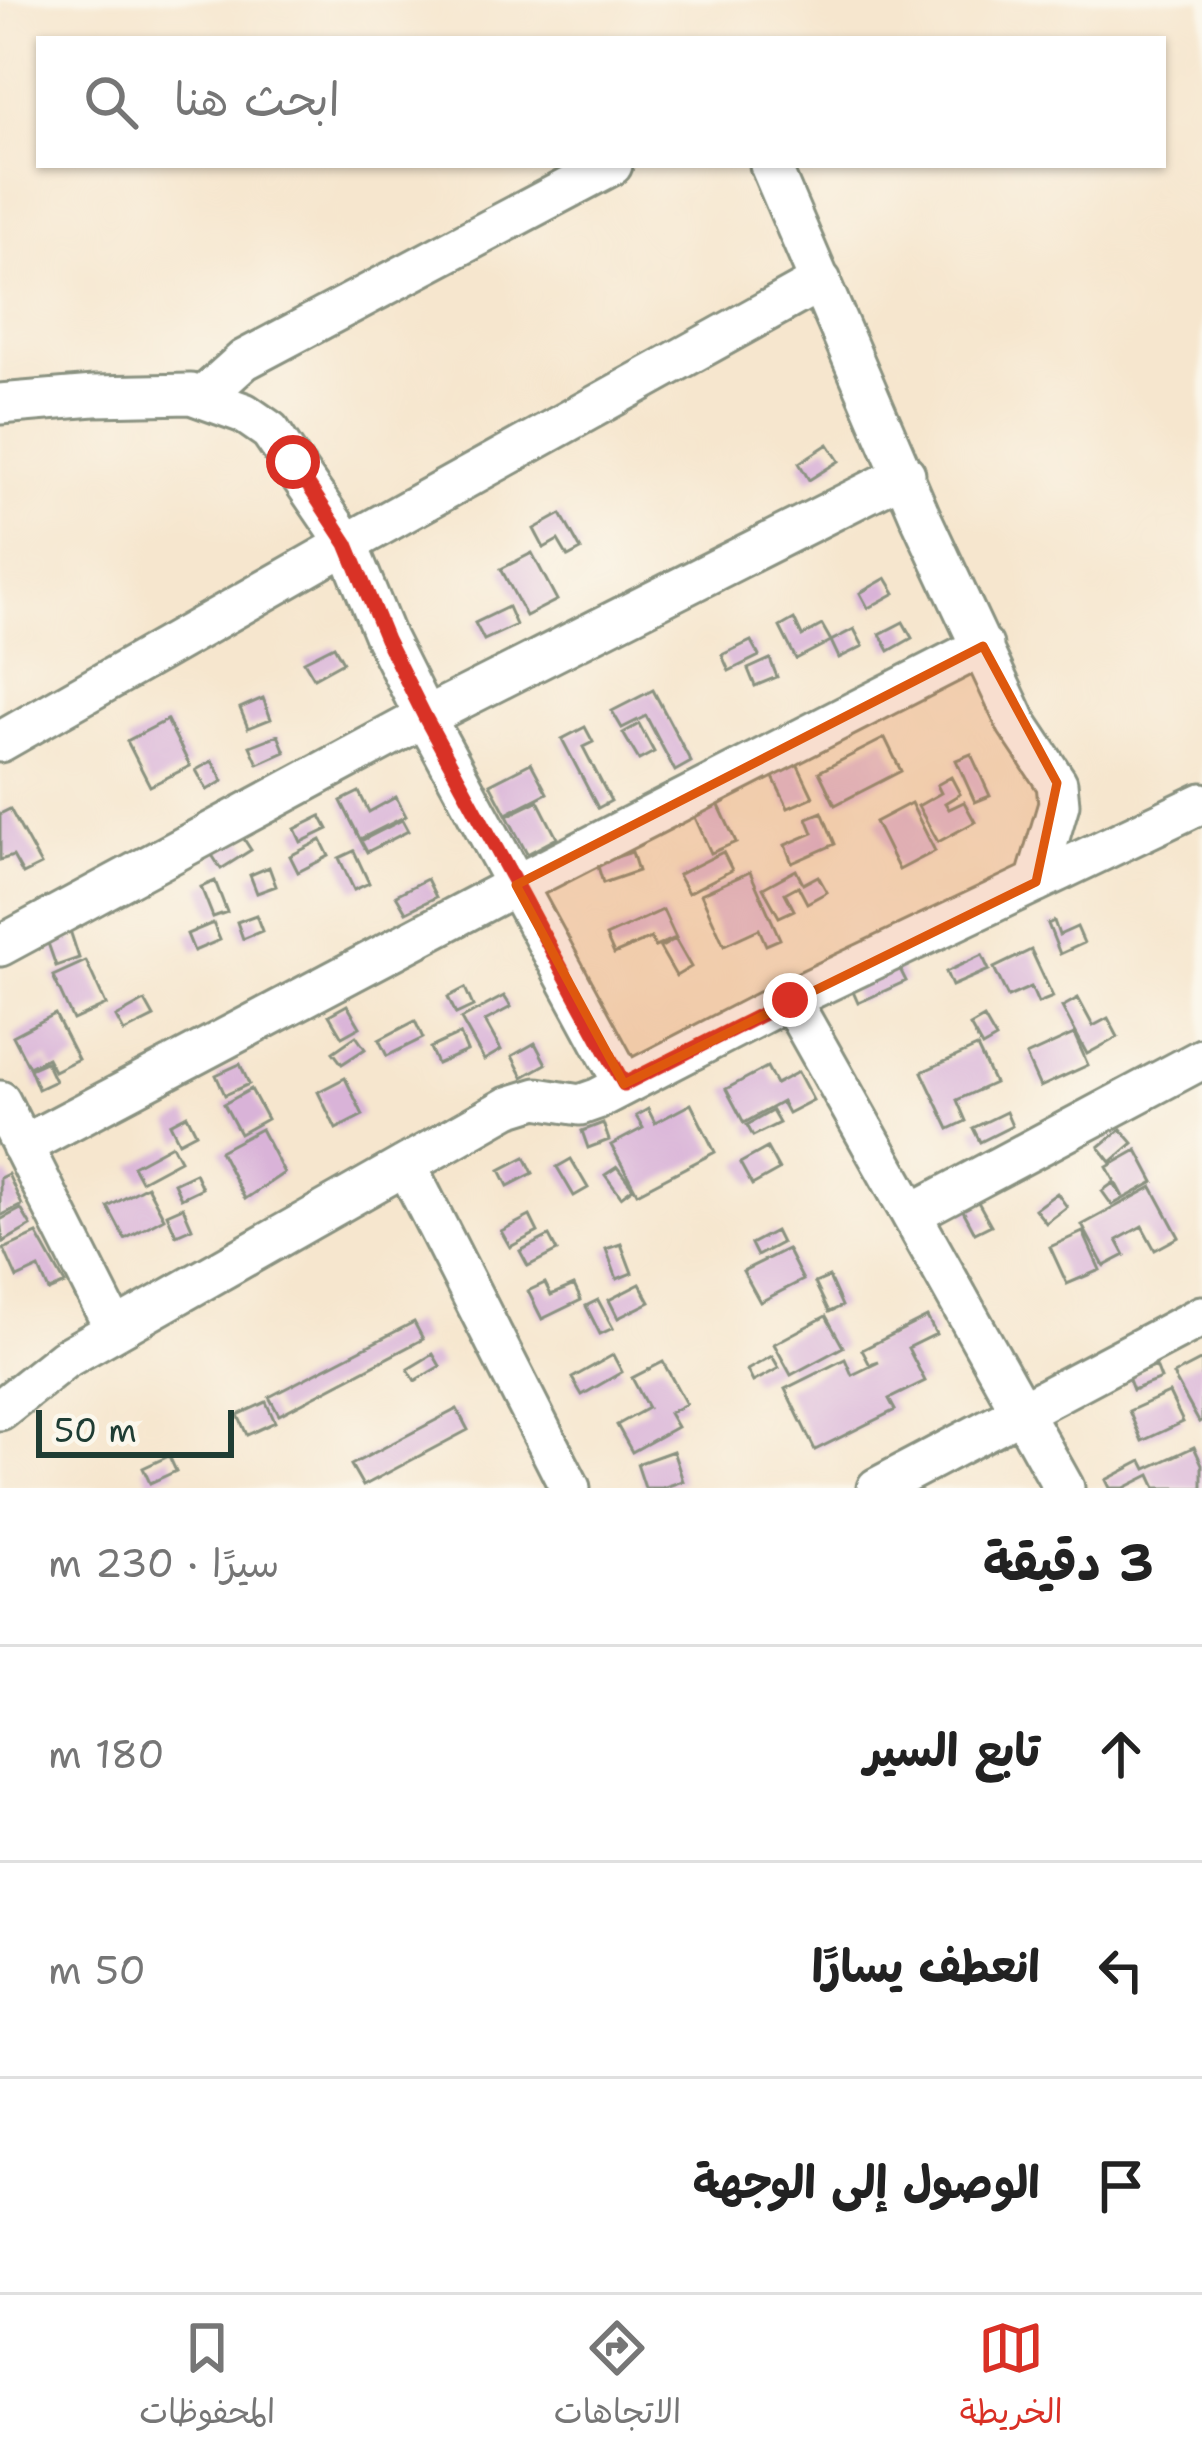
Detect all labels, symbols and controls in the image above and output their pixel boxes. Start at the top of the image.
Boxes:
search box [36,36,1166,168]
icon: search [78,69,144,135]
text: ابحث هنا [174,69,340,129]
route start [266,435,320,489]
route end [763,973,817,1027]
scale bar [36,1404,234,1457]
text: 50 m [54,1408,137,1453]
text: 3 دقيقة [983,1528,1154,1596]
text: سيرًا · 230 m [48,1537,280,1589]
text: تابع السير [864,1720,1040,1780]
icon: ahead [1088,1721,1154,1787]
text: 180 m [48,1728,164,1780]
text: انعطف يسارًا [812,1936,1040,1996]
icon: left [1088,1937,1154,2003]
text: 50 m [48,1944,146,1996]
text: الوصول إلى الوجهة [693,2152,1040,2212]
icon: arrive [1088,2153,1154,2219]
tab: المحفوظات [139,2315,275,2441]
tab: الاتجاهات [554,2315,681,2441]
tab: الخريطة [960,2315,1063,2441]

